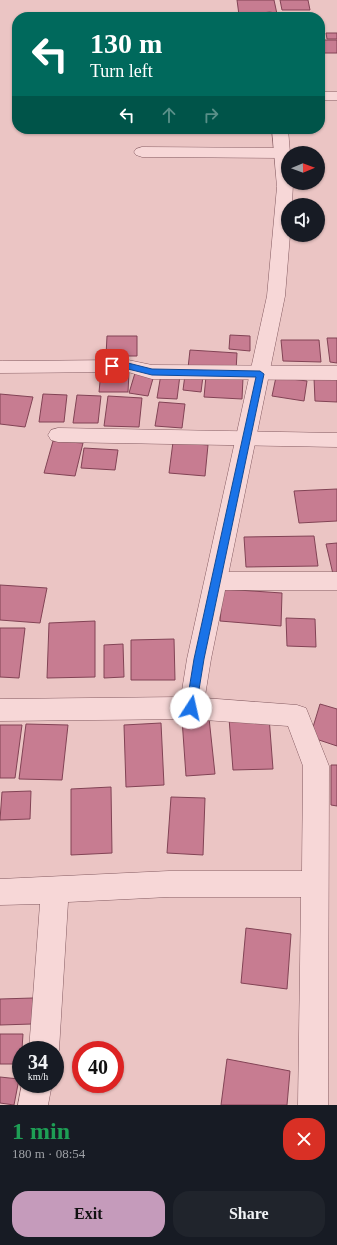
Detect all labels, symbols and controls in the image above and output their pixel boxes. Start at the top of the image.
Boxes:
icon: left [24,28,76,80]
text: 130 m [90,28,162,59]
text: Turn left [90,61,153,81]
icon: left [116,104,138,126]
icon: ahead [158,104,180,126]
icon: right [200,104,222,126]
north arrow [281,146,325,190]
map controls [281,146,325,242]
button: sound [281,198,325,242]
pin [95,349,129,383]
icon: arrive [101,355,123,377]
position arrow [170,687,212,729]
speed limit sign: 40 [72,1041,124,1093]
text: 34 [28,1051,48,1073]
text: km/h [28,1071,48,1082]
text: 1 min [12,1118,70,1144]
button: close [283,1118,325,1160]
text: 180 m · 08:54 [12,1146,85,1161]
button: Exit [12,1191,165,1237]
button: Share [173,1191,325,1237]

